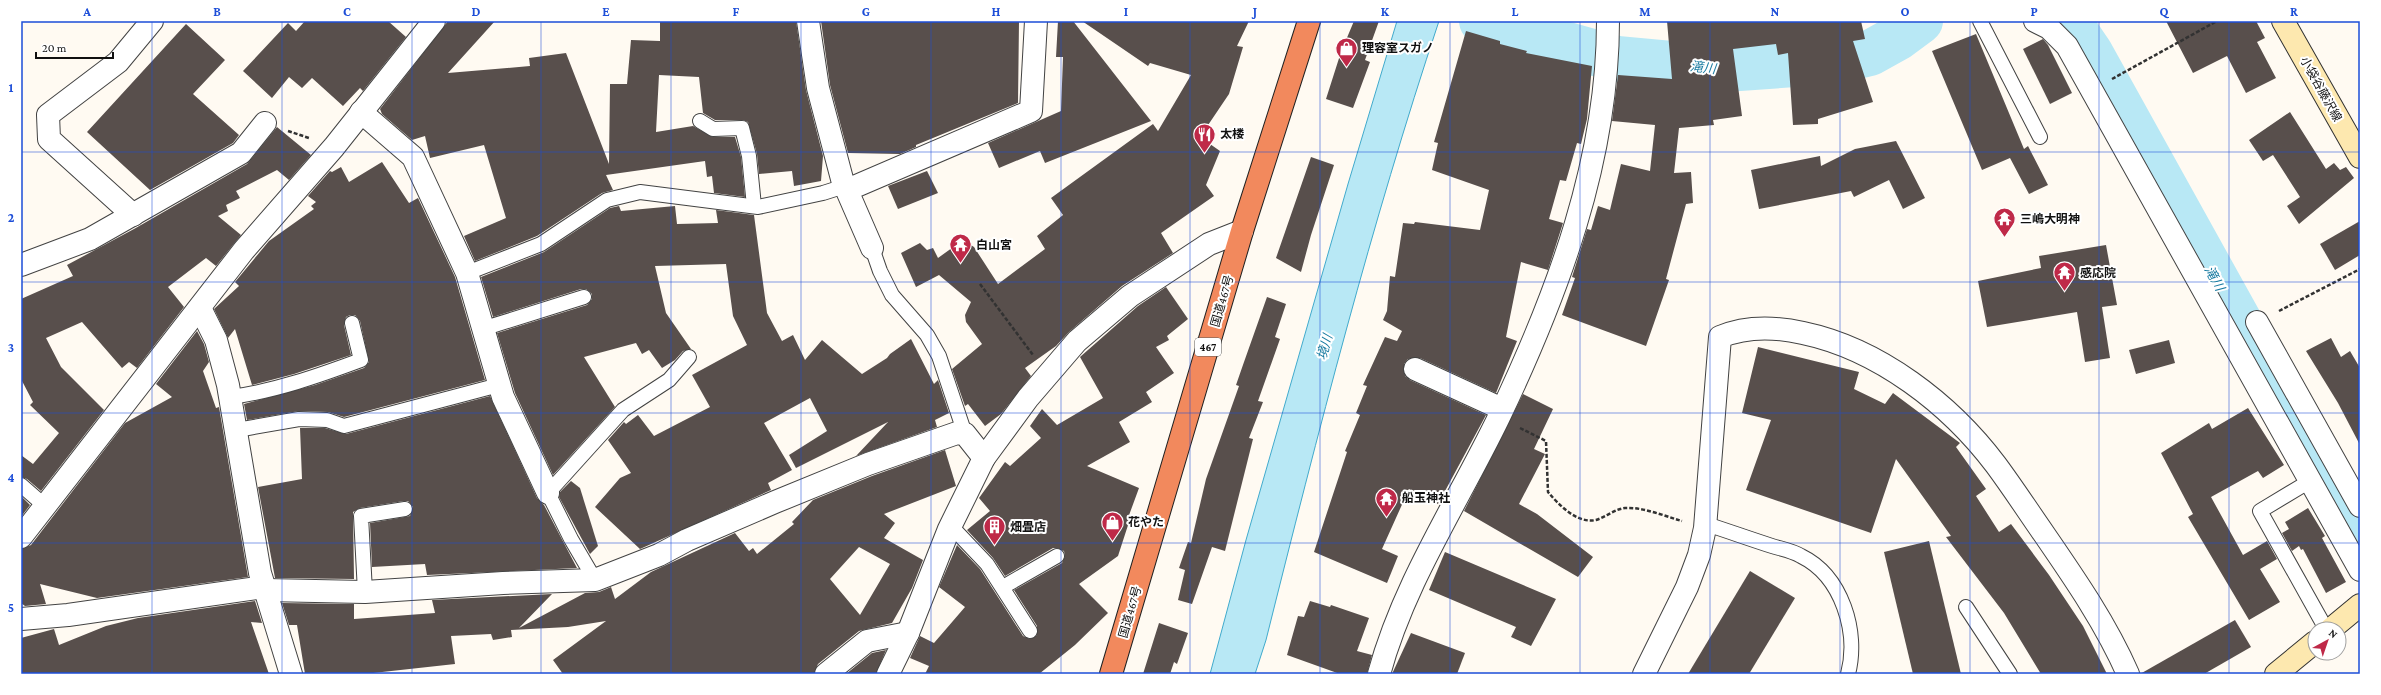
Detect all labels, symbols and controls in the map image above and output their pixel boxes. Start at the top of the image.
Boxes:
text: A [82,4,91,19]
text: B [213,4,221,19]
text: C [343,4,351,19]
text: D [472,4,481,19]
text: E [602,4,610,19]
text: F [733,4,740,19]
text: G [862,4,870,19]
text: H [992,4,1001,19]
text: I [1124,4,1128,19]
text: J [1251,4,1257,19]
text: K [1381,4,1390,19]
text: L [1512,4,1519,19]
text: M [1639,4,1651,19]
text: N [1771,4,1780,19]
text: O [1901,4,1910,19]
text: P [2030,4,2038,19]
text: Q [2160,4,2170,19]
text: R [2290,4,2298,19]
scale bar [36,34,113,60]
shop icon: 理容室スガノ [1334,35,1360,68]
text: 20 m [42,41,67,55]
place label: 理容室スガノ [1362,41,1434,55]
street label: 小袋谷藤沢線 [2297,54,2345,124]
water label: 滝川 [1689,59,1719,77]
text: 1 [9,80,14,95]
restaurant icon: 太楼 [1191,121,1217,154]
place label: 太楼 [1220,127,1244,141]
temple icon: 三嶋大明神 [1991,206,2017,239]
text: 2 [8,210,15,225]
place label: 三嶋大明神 [2020,212,2080,226]
temple icon: 白山宮 [947,232,973,265]
place label: 白山宮 [976,238,1012,252]
temple icon: 感応院 [2052,260,2078,293]
water label: 滝川 [2202,263,2228,295]
place label: 感応院 [2080,266,2116,280]
street label: 国道467号 [1208,273,1236,329]
water label: 境川 [1314,331,1336,362]
road number: 467 [1195,338,1221,356]
text: 3 [8,340,14,355]
text: 4 [7,470,15,485]
temple icon: 船玉神社 [1373,485,1399,518]
place label: 船玉神社 [1402,491,1450,505]
shop icon: 花やた [1100,509,1126,542]
building icon: 畑畳店 [981,514,1007,547]
place label: 花やた [1128,515,1164,529]
place label: 畑畳店 [1010,520,1046,534]
street label: 国道467号 [1116,584,1144,640]
text: 5 [8,600,14,615]
north arrow [2307,621,2347,661]
text: N [2327,626,2341,641]

